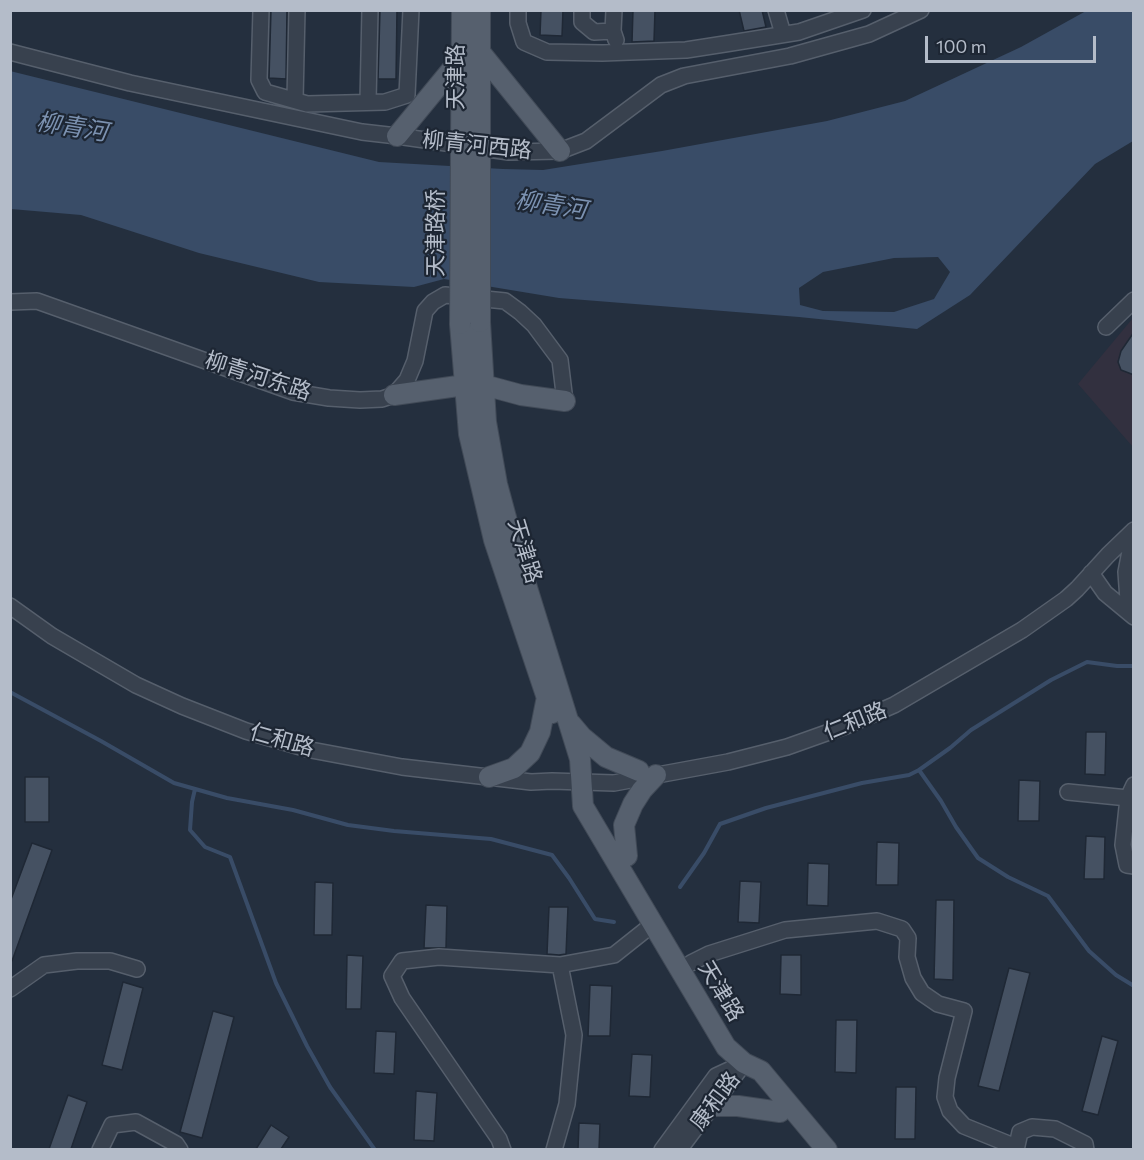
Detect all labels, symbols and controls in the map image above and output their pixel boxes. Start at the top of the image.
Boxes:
scale bar [928,24,1099,62]
text: 100 m [936,35,986,57]
street label: 天津路 [443,44,469,110]
water label: 柳青河 [34,107,110,147]
street label: 柳青河西路 [421,126,533,164]
water label: 柳青河 [513,185,589,225]
street label: 天津路桥 [423,189,449,277]
street label: 柳青河东路 [202,346,314,406]
street label: 天津路 [503,516,547,586]
street label: 仁和路 [819,696,891,746]
street label: 仁和路 [247,718,317,762]
street label: 天津路 [693,956,749,1026]
street label: 康和路 [685,1067,745,1135]

